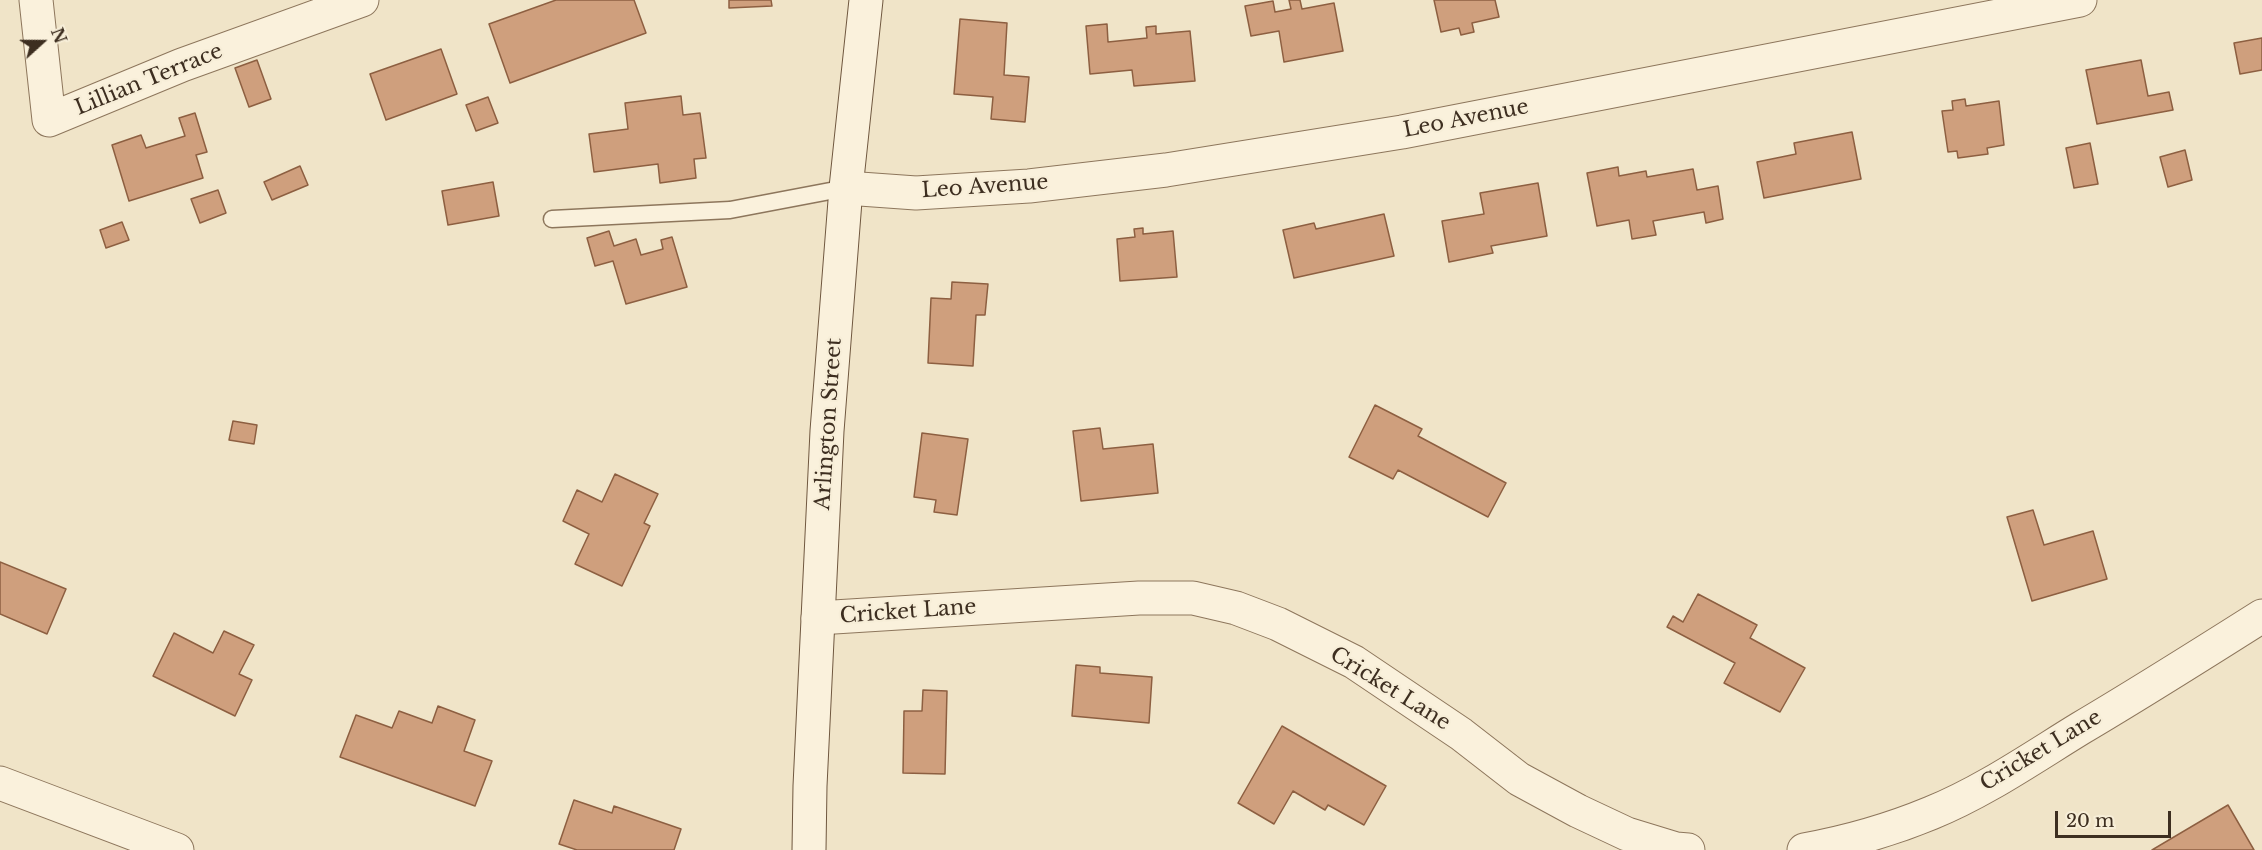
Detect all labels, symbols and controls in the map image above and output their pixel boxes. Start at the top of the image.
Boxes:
north arrow [12,12,72,72]
text: N [47,25,71,46]
street label: Lillian Terrace [72,39,226,121]
street label: Leo Avenue [1401,95,1531,143]
street label: Leo Avenue [921,170,1049,204]
street label: Arlington Street [810,337,848,511]
street label: Cricket Lane [839,595,977,629]
street label: Cricket Lane [1325,642,1455,736]
street label: Cricket Lane [1976,705,2106,797]
scale bar [2058,799,2174,837]
text: 20 m [2066,810,2114,832]

